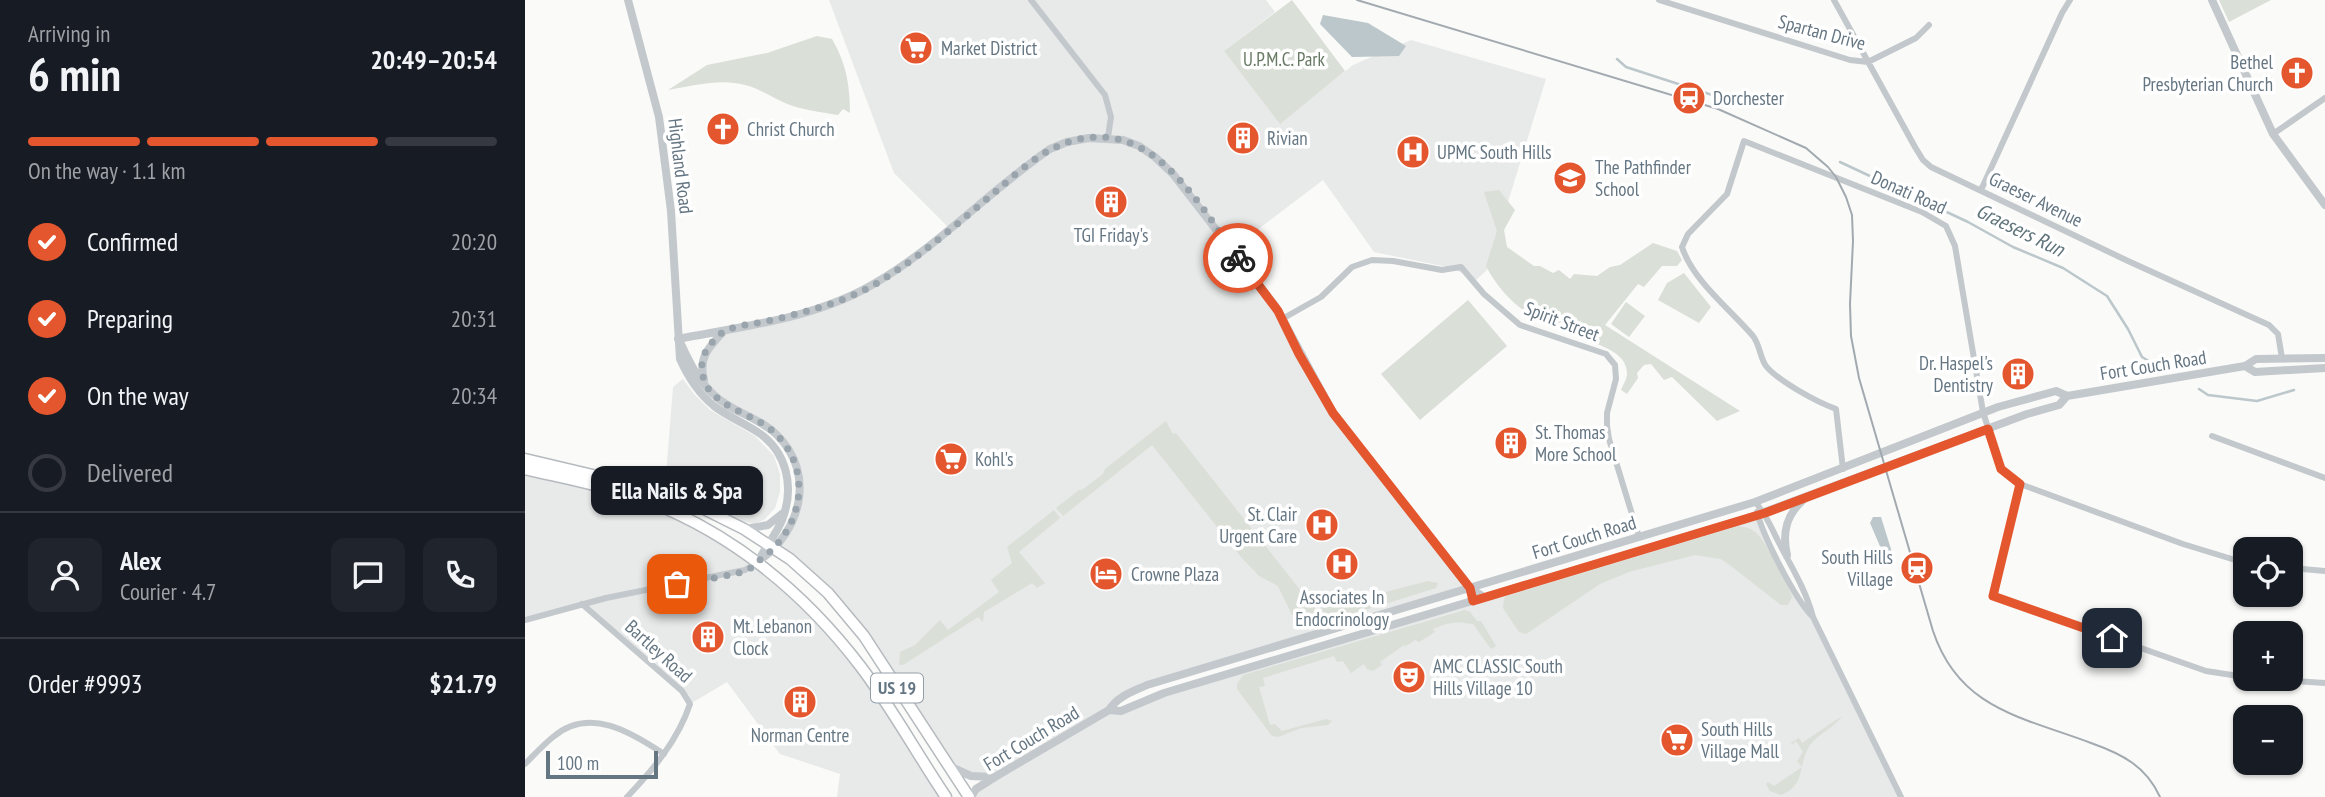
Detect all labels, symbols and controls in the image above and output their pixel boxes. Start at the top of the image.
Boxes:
street label: Spartan Drive [1776,9,1868,55]
text: Arriving in [28,19,110,48]
supermarket icon: Market District [897,29,935,67]
place label: Market District [941,36,1038,60]
text: 20:49–20:54 [370,43,497,76]
text: 6 min [28,44,121,104]
park label: U.P.M.C. Park [1243,47,1326,71]
place label: Bethel Presbyterian Church [2142,50,2274,96]
church icon: Bethel Presbyterian Church [2278,54,2316,92]
station icon: Dorchester [1670,79,1708,117]
place label: Dorchester [1713,86,1785,110]
church icon: Christ Church [704,110,742,148]
street label: Highland Road [663,117,699,215]
place label: Christ Church [747,117,835,141]
building icon: Rivian [1224,119,1262,157]
place label: Rivian [1267,126,1308,150]
hospital icon: UPMC South Hills [1394,133,1432,171]
place label: UPMC South Hills [1437,140,1551,164]
place label: The Pathfinder School [1595,155,1692,201]
text: On the way · 1.1 km [28,156,185,185]
school or university icon: The Pathfinder School [1551,159,1589,197]
street label: Donati Road [1868,165,1950,219]
street label: Graeser Avenue [1985,166,2087,232]
building icon: TGI Friday's [1092,183,1130,221]
water label: Graesers Run [1972,197,2070,263]
icon: check [28,223,66,261]
place label: TGI Friday's [1074,223,1148,247]
courier [1203,223,1273,293]
text: Confirmed [87,225,178,258]
text: 20:20 [451,227,497,256]
icon: bike [1219,239,1257,277]
street label: Spirit Street [1521,296,1604,347]
icon: check [28,300,66,338]
text: Preparing [87,302,173,335]
text: 20:31 [451,304,497,333]
street label: Fort Couch Road [2098,345,2208,385]
place label: Dr. Haspel's Dentistry [1919,351,1994,397]
building icon: Dr. Haspel's Dentistry [1999,355,2037,393]
icon: check [28,377,66,415]
text: On the way [87,379,189,412]
text: 20:34 [451,381,497,410]
place label: St. Thomas More School [1535,420,1617,466]
building icon: St. Thomas More School [1492,424,1530,462]
supermarket icon: Kohl's [932,440,970,478]
place label: Kohl's [975,447,1014,471]
text: Delivered [87,456,173,489]
callout: Ella Nails & Spa [591,465,763,514]
text: Ella Nails & Spa [612,476,742,505]
place label: St. Clair Urgent Care [1219,502,1298,548]
hospital icon: St. Clair Urgent Care [1303,506,1341,544]
street label: Fort Couch Road [1529,510,1639,564]
map controls [2233,537,2303,775]
button: locate [2233,537,2303,607]
button: person [28,538,102,612]
button: chat [331,538,405,612]
button: phone [423,538,497,612]
text: Alex [120,544,161,577]
hospital icon: Associates In Endocrinology [1323,545,1361,583]
place label: South Hills Village [1821,545,1893,591]
station icon: South Hills Village [1898,549,1936,587]
pin [647,554,707,614]
hotel icon: Crowne Plaza [1087,555,1125,593]
place label: Crowne Plaza [1131,562,1219,586]
icon: bag [658,565,696,603]
text: Courier · 4.7 [120,577,216,606]
place label: Associates In Endocrinology [1295,585,1390,631]
pin [2082,608,2142,668]
place label: Mt. Lebanon Clock [733,614,812,660]
street label: Bartley Road [620,615,698,687]
building icon: Mt. Lebanon Clock [689,618,727,656]
icon: home [2093,619,2131,657]
button: + [2233,621,2303,691]
place label: AMC CLASSIC South Hills Village 10 [1433,654,1563,700]
theatre icon: AMC CLASSIC South Hills Village 10 [1390,658,1428,696]
text: Order #9993 [28,667,143,700]
text: $21.79 [429,667,497,700]
road number: US 19 [871,674,923,702]
building icon: Norman Centre [781,683,819,721]
street label: Fort Couch Road [979,700,1083,776]
button: − [2233,705,2303,775]
place label: South Hills Village Mall [1700,717,1780,763]
supermarket icon: South Hills Village Mall [1658,721,1696,759]
place label: Norman Centre [751,723,849,747]
scale bar [546,748,658,780]
text: 100 m [557,751,599,775]

